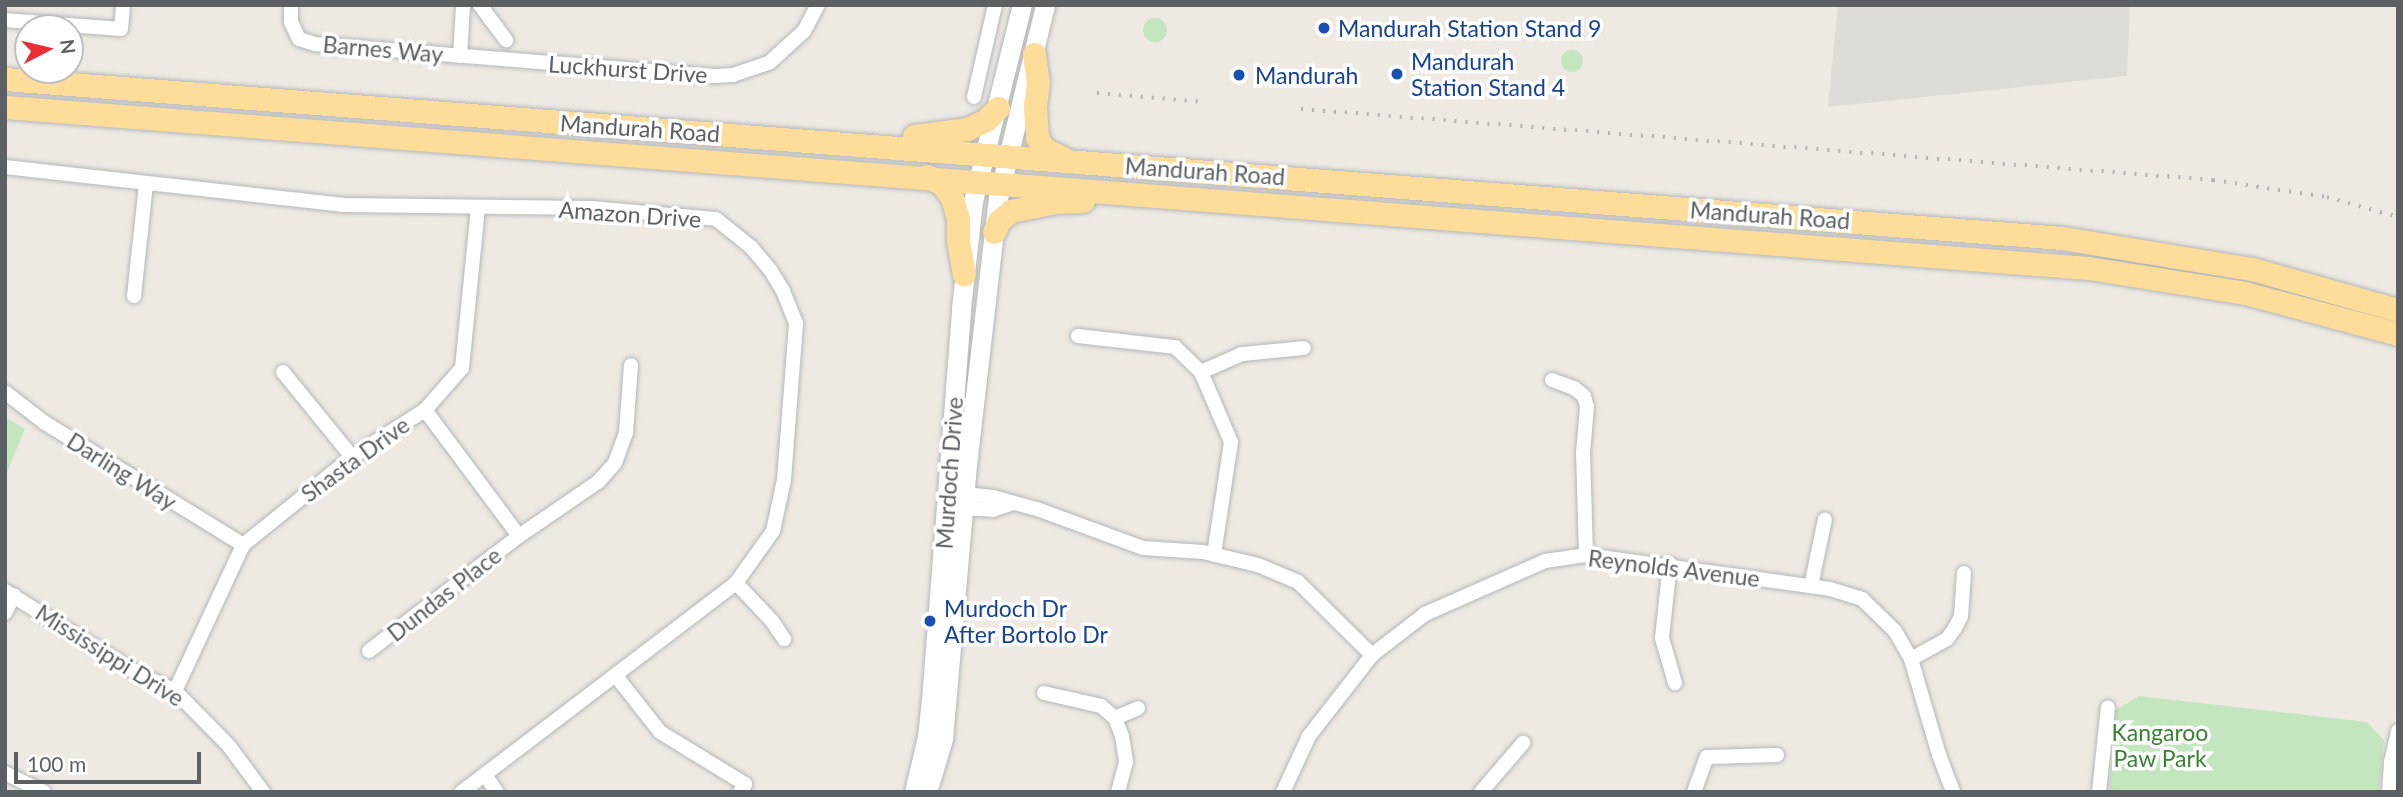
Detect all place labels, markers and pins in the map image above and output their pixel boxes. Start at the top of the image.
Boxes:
place label: Mandurah Station Stand 9 [1338,14,1601,42]
marker: Mandurah Station Stand 9 [1316,20,1332,36]
place label: Mandurah Station Stand 4 [1411,47,1565,101]
place label: Mandurah [1255,61,1358,89]
marker: Mandurah [1229,65,1249,85]
marker: Mandurah Station Stand 4 [1389,66,1405,82]
place label: Murdoch Dr After Bortolo Dr [944,594,1108,648]
marker: Murdoch Dr After Bortolo Dr [922,613,938,629]

